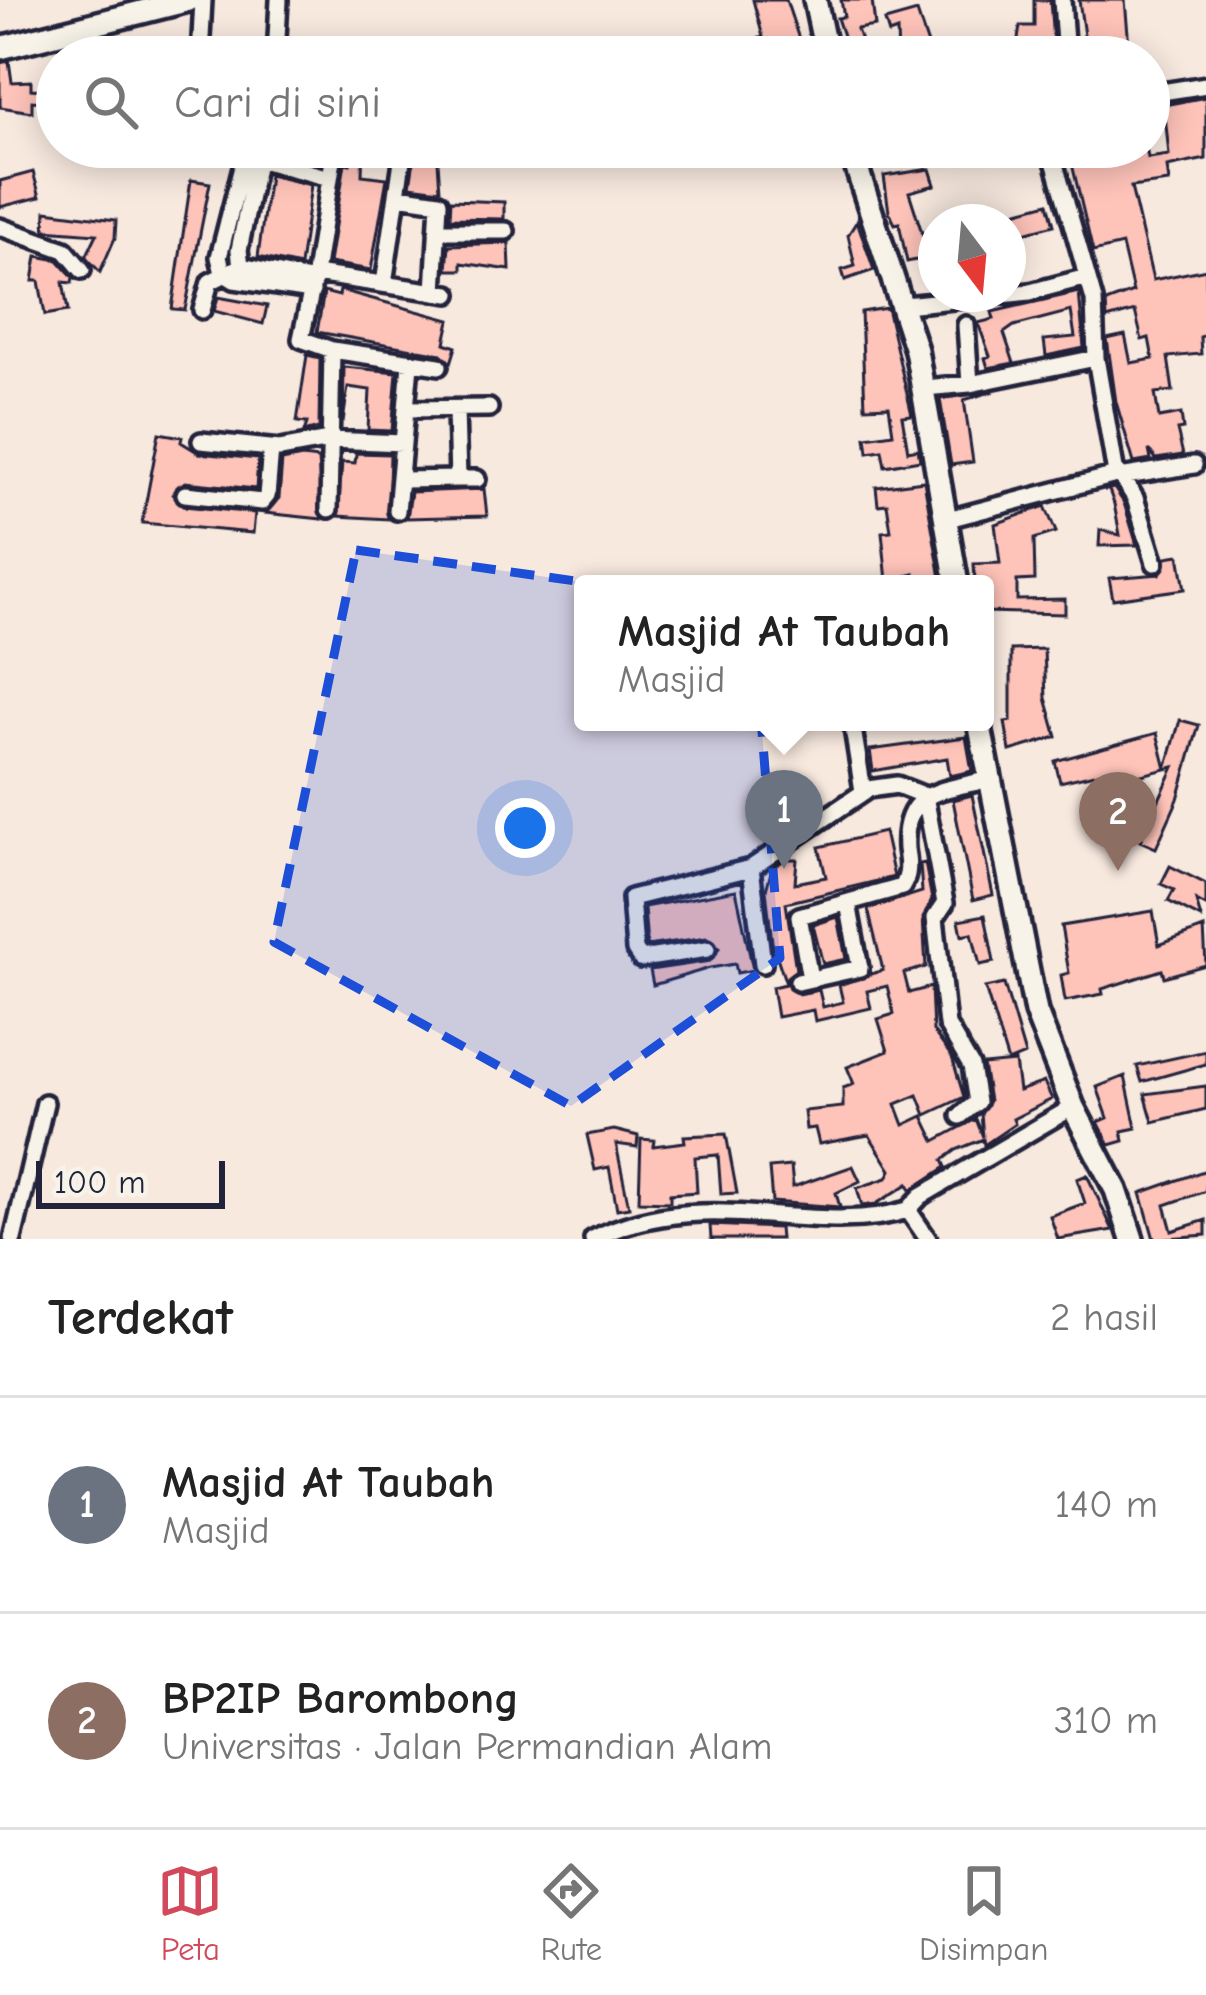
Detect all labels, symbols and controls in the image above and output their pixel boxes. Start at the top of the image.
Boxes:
search box [36,36,1170,168]
icon: search [78,69,144,135]
text: Cari di sini [174,76,381,128]
north arrow [918,204,1026,312]
popup [574,575,994,731]
text: Masjid At Taubah [618,605,950,657]
text: Masjid [618,657,726,702]
pin: 1 [745,770,823,869]
pin: 2 [1079,772,1157,871]
your location [495,798,555,858]
scale bar [36,1155,225,1208]
text: 100 m [54,1163,146,1201]
text: Terdekat [48,1288,233,1347]
text: 2 hasil [1050,1295,1158,1340]
text: Masjid At Taubah [162,1456,494,1508]
text: 1 [79,1482,95,1527]
text: 140 m [1055,1482,1158,1527]
text: Masjid [162,1508,270,1553]
text: BP2IP Barombong [162,1672,519,1724]
text: 2 [77,1698,97,1743]
text: 310 m [1054,1698,1158,1743]
text: Universitas · Jalan Permandian Alam [162,1724,772,1769]
tab: Peta [157,1858,223,1968]
tab: Rute [538,1858,604,1968]
tab: Disimpan [919,1858,1049,1968]

